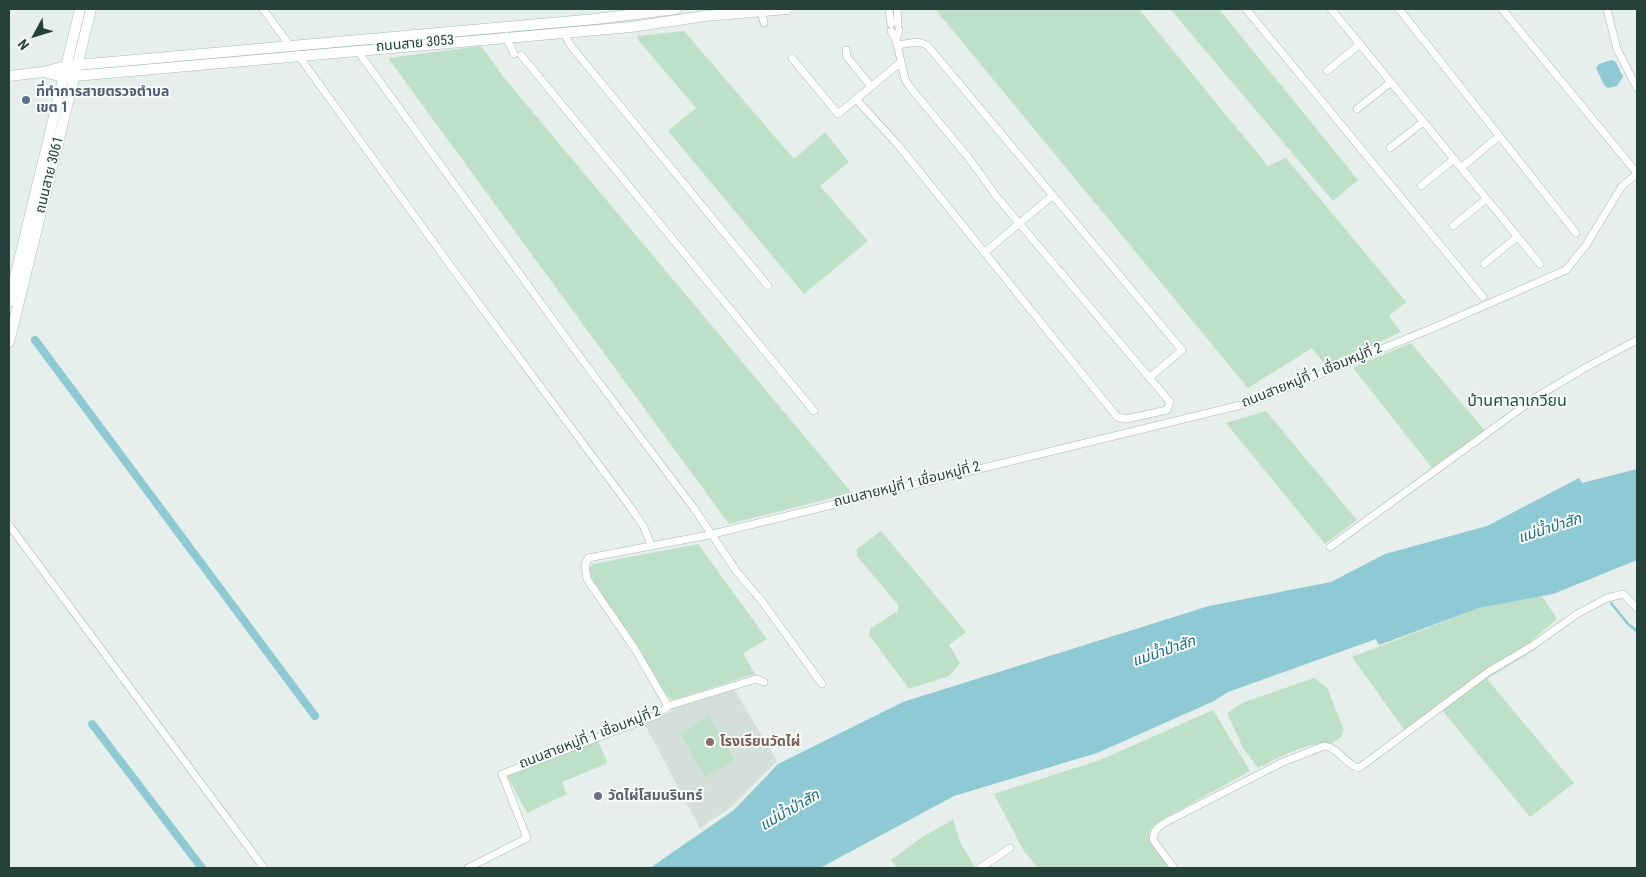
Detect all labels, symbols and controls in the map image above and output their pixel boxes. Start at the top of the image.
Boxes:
north arrow [10,10,60,60]
street label: ถนนสาย 3053 [375,32,455,56]
text: N [14,36,32,53]
place label: ที่ทำการสายตรวจตำบล เขต 1 [36,84,169,116]
marker: ที่ทำการสายตรวจตำบล เขต 1 [20,94,32,106]
street label: ถนนสาย 3061 [32,135,68,215]
street label: ถนนสายหมู่ที่ 1 เชื่อมหมู่ที่ 2 [1239,340,1385,412]
district label: บ้านศาลาเกวียน [1467,392,1567,412]
street label: ถนนสายหมู่ที่ 1 เชื่อมหมู่ที่ 2 [832,459,982,511]
water label: แม่น้ำป่าสัก [1516,510,1584,548]
water label: แม่น้ำป่าสัก [1130,633,1198,671]
street label: ถนนสายหมู่ที่ 1 เชื่อมหมู่ที่ 2 [517,703,663,773]
place label: โรงเรียนวัดไผ่ [720,734,800,750]
marker: โรงเรียนวัดไผ่ [704,736,716,748]
water label: แม่น้ำป่าสัก [757,787,823,835]
place label: วัดไผ่โสมนรินทร์ [608,788,702,804]
marker: วัดไผ่โสมนรินทร์ [592,790,604,802]

